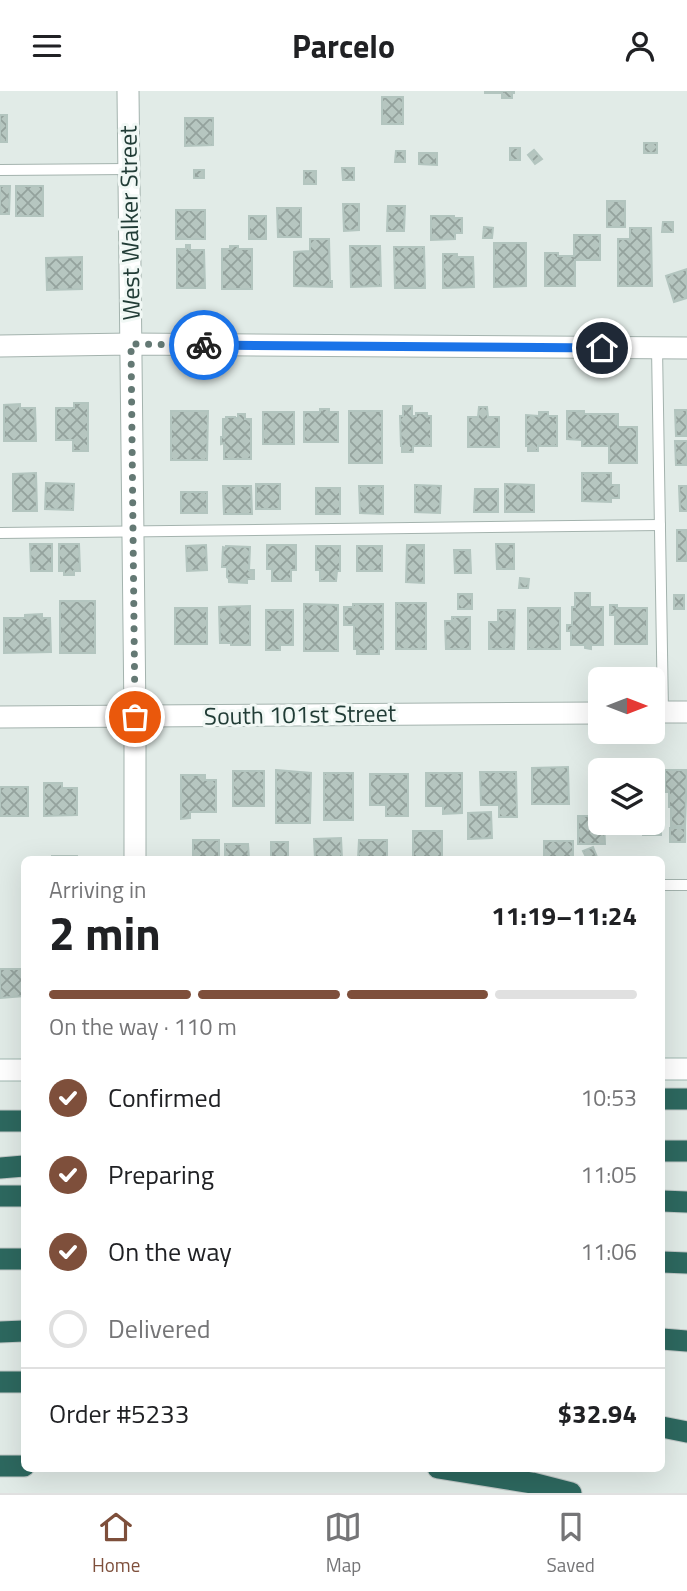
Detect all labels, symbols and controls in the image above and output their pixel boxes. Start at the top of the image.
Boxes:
text: Parcelo [292,22,395,70]
icon: menu [28,27,66,65]
icon: person [621,27,659,65]
street label: West Walker Street [109,125,149,321]
courier [169,310,239,380]
pin [572,318,632,378]
icon: bike [185,326,223,364]
icon: home [583,329,621,367]
north arrow [588,667,665,744]
map controls [588,667,665,835]
pin [105,687,165,747]
street label: South 101st Street [204,694,397,734]
icon: bag [116,698,154,736]
button: layers [588,758,665,835]
text: Arriving in [49,872,146,907]
text: 11:19–11:24 [491,896,637,935]
text: 2 min [49,898,161,968]
text: On the way · 110 m [49,1009,237,1044]
text: Confirmed [108,1078,222,1117]
icon: check [49,1079,87,1117]
text: 10:53 [580,1080,637,1115]
text: Preparing [108,1155,214,1194]
icon: check [49,1156,87,1194]
text: 11:05 [580,1157,637,1192]
text: On the way [108,1232,232,1271]
icon: check [49,1233,87,1271]
text: 11:06 [580,1234,637,1269]
text: Delivered [108,1309,211,1348]
text: Order #5233 [49,1394,189,1433]
text: $32.94 [558,1394,637,1433]
tab: Home [92,1508,140,1579]
tab: Map [324,1508,362,1579]
tab: Saved [547,1508,595,1579]

